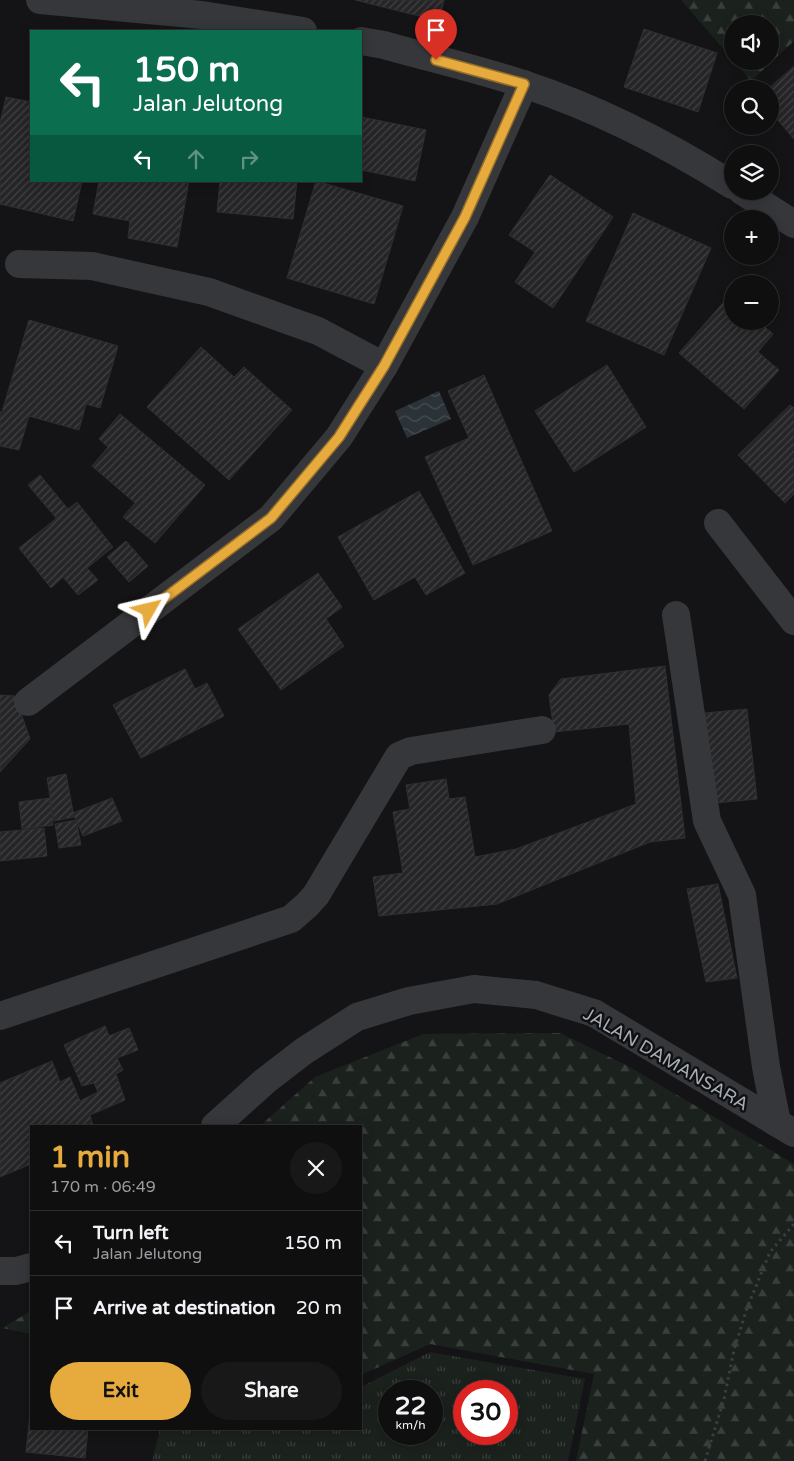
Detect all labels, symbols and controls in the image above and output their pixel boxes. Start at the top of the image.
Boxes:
pin [415,9,457,60]
map controls [724,15,779,330]
button: sound [724,15,779,70]
icon: arrive [422,16,450,44]
text: 150 m [133,49,240,91]
icon: left [50,50,115,115]
button: search [724,80,779,135]
text: Jalan Jelutong [133,91,283,117]
icon: left [129,145,157,173]
icon: ahead [182,145,210,173]
icon: right [235,145,263,173]
button: layers [724,145,779,200]
button: + [724,210,779,265]
button: − [724,275,779,330]
position arrow [122,583,174,635]
street label: JALAN DAMANSARA [579,1003,753,1115]
text: 1 min [50,1139,130,1176]
button: close [290,1142,342,1194]
text: 170 m · 06:49 [50,1177,156,1197]
text: Turn left [93,1222,169,1244]
icon: left [50,1229,78,1257]
text: 150 m [284,1232,342,1254]
text: Jalan Jelutong [93,1244,202,1264]
icon: arrive [50,1294,78,1322]
text: Arrive at destination [93,1297,276,1319]
text: 20 m [296,1297,342,1319]
button: Exit [50,1362,191,1420]
button: Share [201,1362,342,1420]
speed limit sign: 30 [453,1380,518,1445]
text: 22 [395,1391,426,1421]
text: km/h [395,1418,426,1432]

